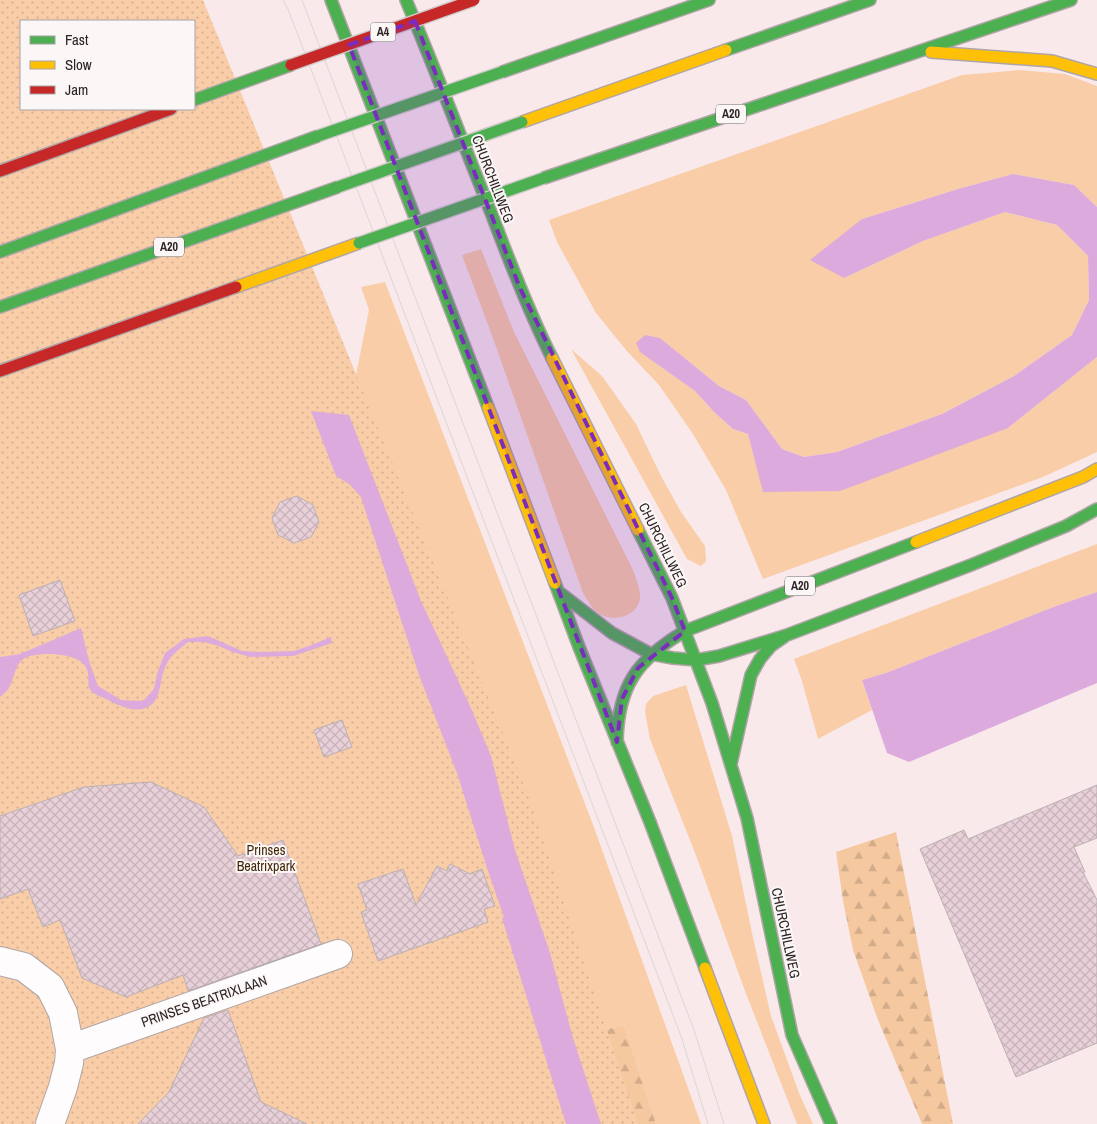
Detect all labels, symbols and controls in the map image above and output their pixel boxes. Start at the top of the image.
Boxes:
legend [20,20,195,110]
road number: A4 [370,22,396,42]
text: Fast [65,29,89,50]
text: Slow [65,54,92,75]
text: Jam [65,79,88,100]
road number: A20 [716,105,746,124]
street label: CHURCHILLWEG [468,133,518,225]
road number: A20 [154,238,184,256]
street label: CHURCHILLWEG [635,500,691,590]
road number: A20 [785,576,815,596]
park label: Prinses Beatrixpark [237,841,296,875]
street label: CHURCHILLWEG [768,886,804,980]
street label: PRINSES BEATRIXLAAN [139,971,269,1031]

